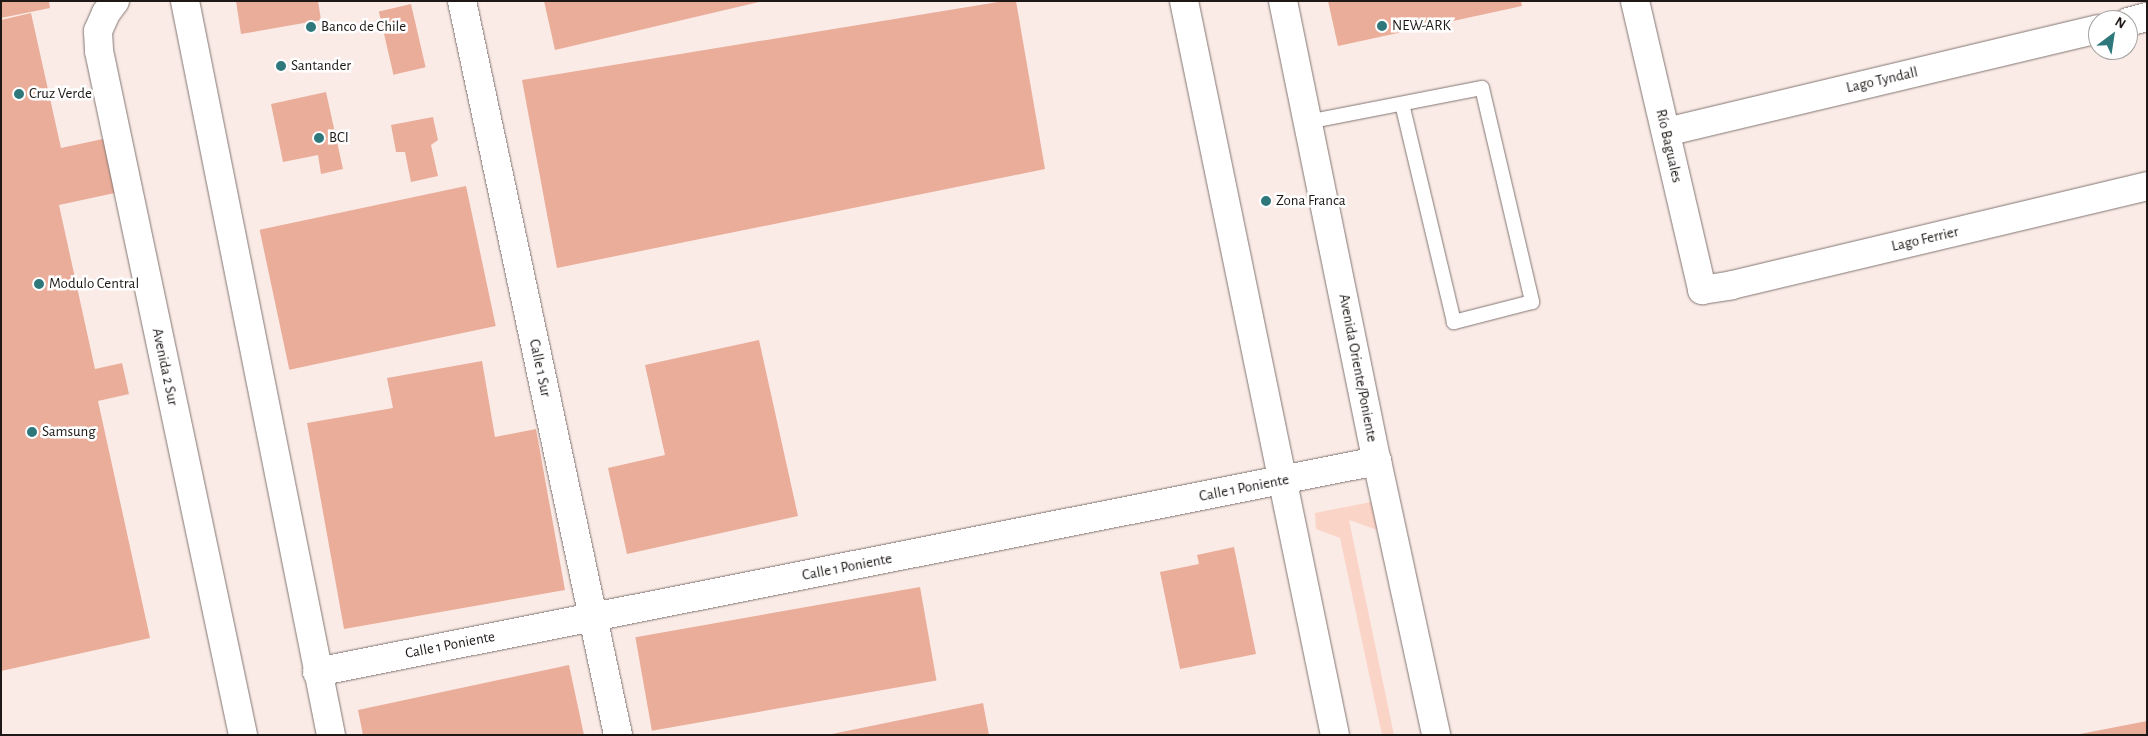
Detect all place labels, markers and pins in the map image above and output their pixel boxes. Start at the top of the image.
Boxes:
place label: NEW-ARK [1392,17,1451,35]
place label: Banco de Chile [321,18,406,36]
marker: NEW-ARK [1376,20,1388,32]
marker: Banco de Chile [305,21,317,33]
place label: Santander [291,57,351,75]
marker: Santander [275,60,287,72]
place label: Cruz Verde [29,85,92,103]
marker: Cruz Verde [13,88,25,100]
place label: BCI [329,129,349,147]
marker: BCI [313,132,325,144]
place label: Zona Franca [1276,192,1346,210]
marker: Zona Franca [1260,195,1272,207]
place label: Modulo Central [49,275,139,293]
marker: Modulo Central [33,278,45,290]
place label: Samsung [42,423,96,441]
marker: Samsung [26,426,38,438]

